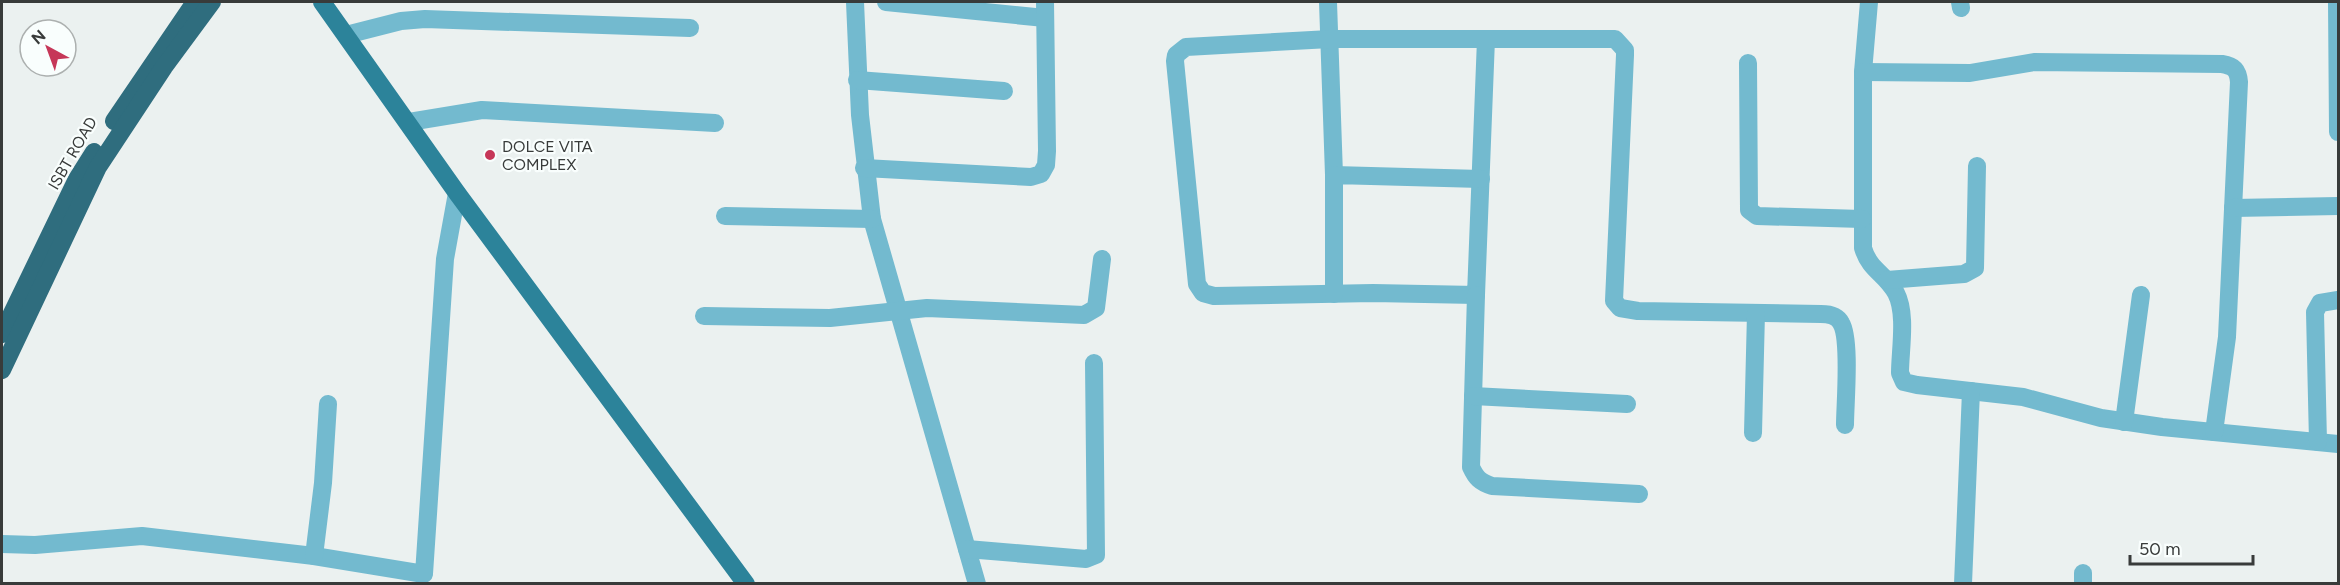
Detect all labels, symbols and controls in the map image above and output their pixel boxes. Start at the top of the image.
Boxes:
north arrow [18,18,78,78]
text: N [28,26,49,48]
street label: ISBT ROAD [44,113,101,193]
place label: DOLCE VITA COMPLEX [502,137,593,174]
marker: DOLCE VITA COMPLEX [483,148,497,162]
scale bar [2130,528,2253,566]
text: 50 m [2139,538,2181,560]

